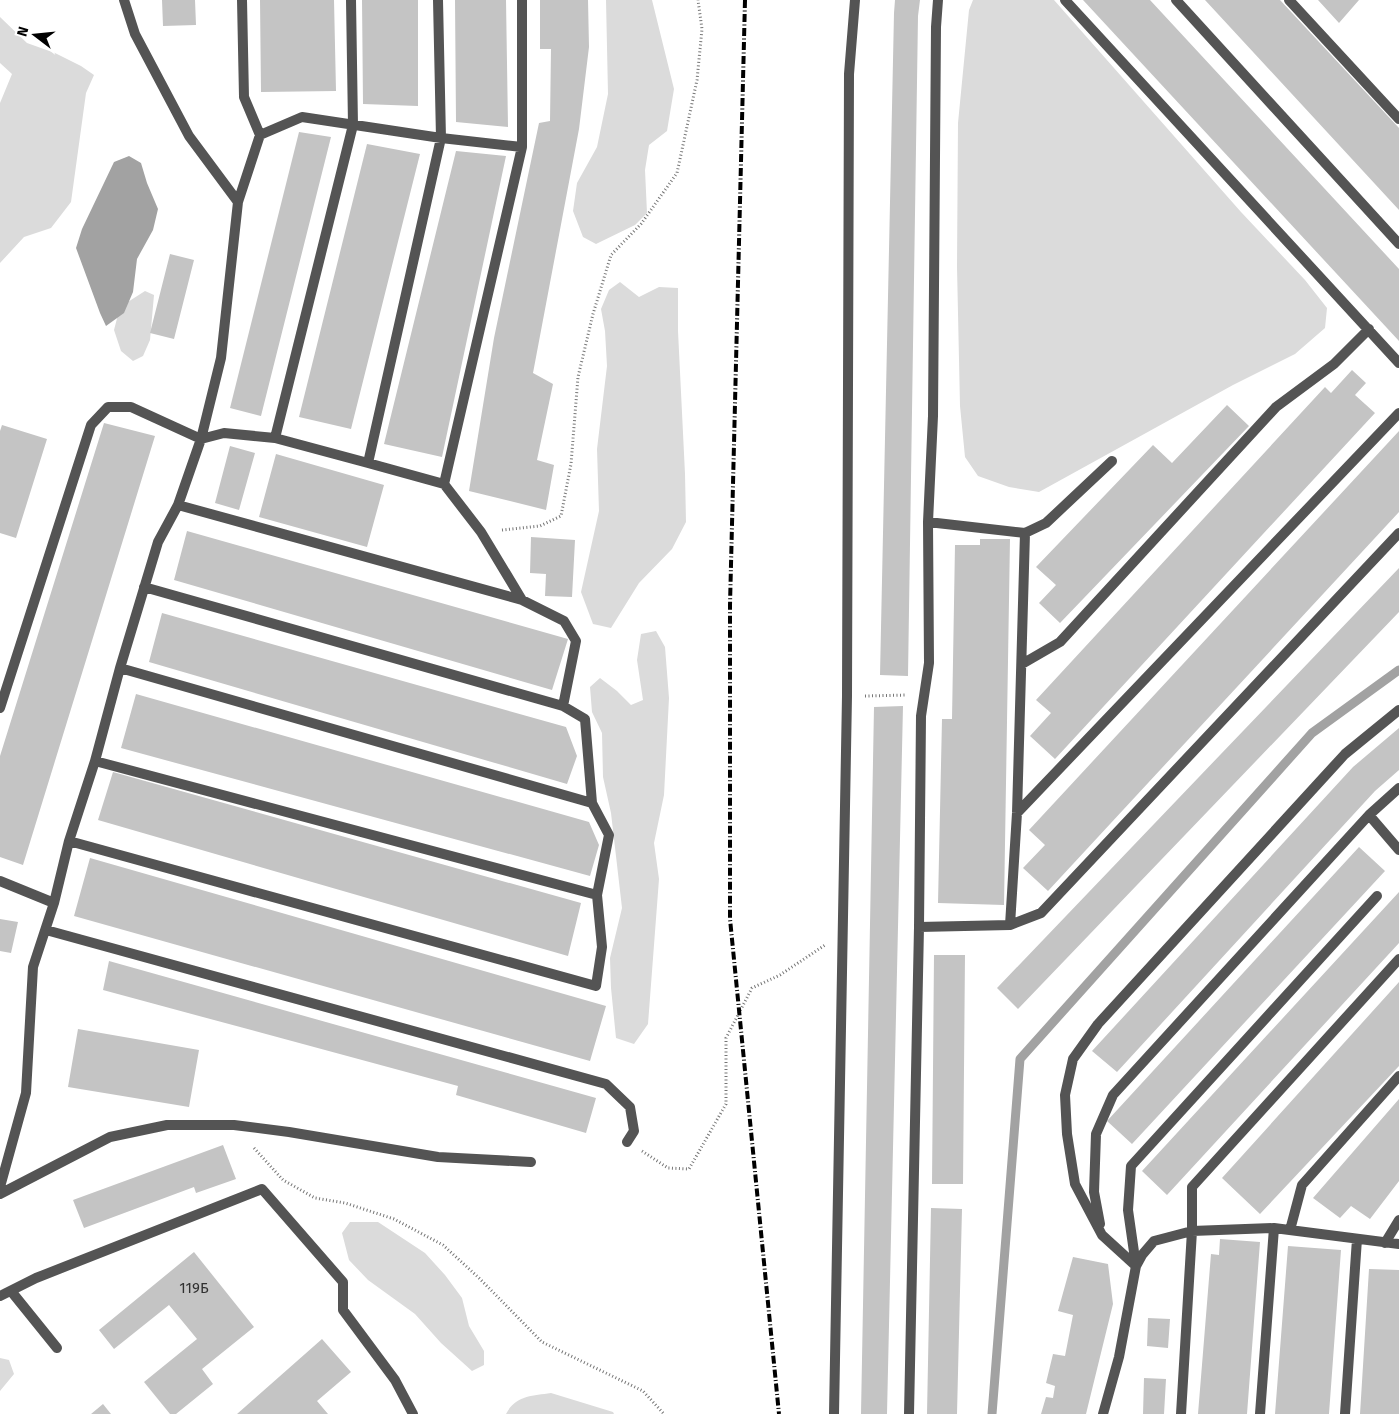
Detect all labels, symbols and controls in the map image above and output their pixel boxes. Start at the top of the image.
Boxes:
north arrow [10,10,60,60]
text: N [14,25,32,38]
house number: 119Б [179,1279,209,1297]

